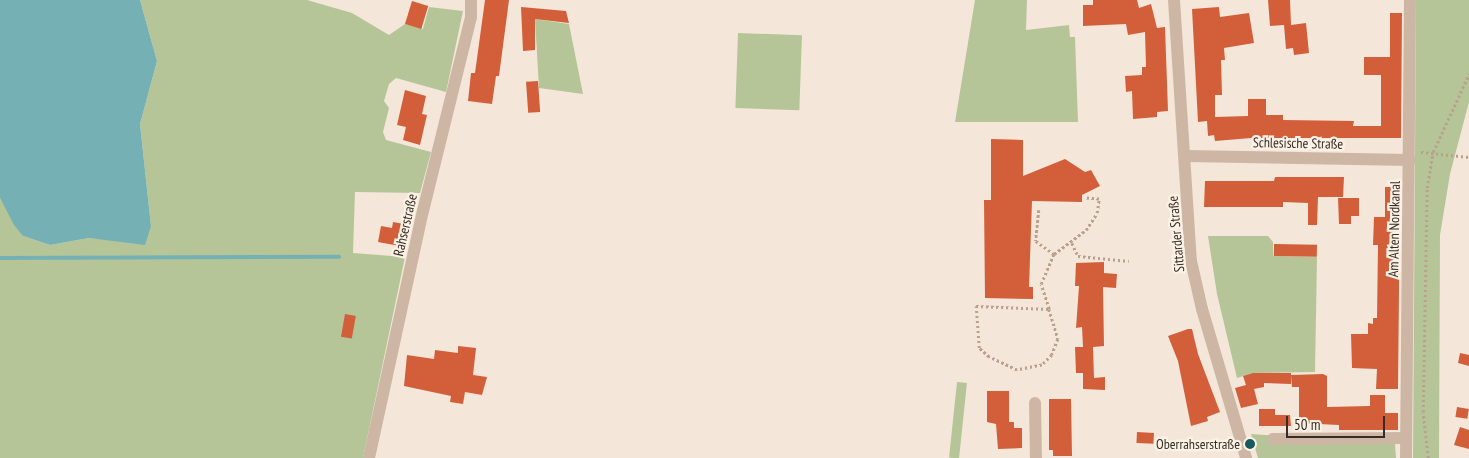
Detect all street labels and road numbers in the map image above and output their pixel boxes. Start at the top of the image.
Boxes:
street label: Schlesische Straße [1253,134,1343,152]
street label: Am Alten Nordkanal [1385,180,1403,278]
street label: Rahserstraße [390,192,420,258]
street label: Sittarder Straße [1164,195,1188,273]

